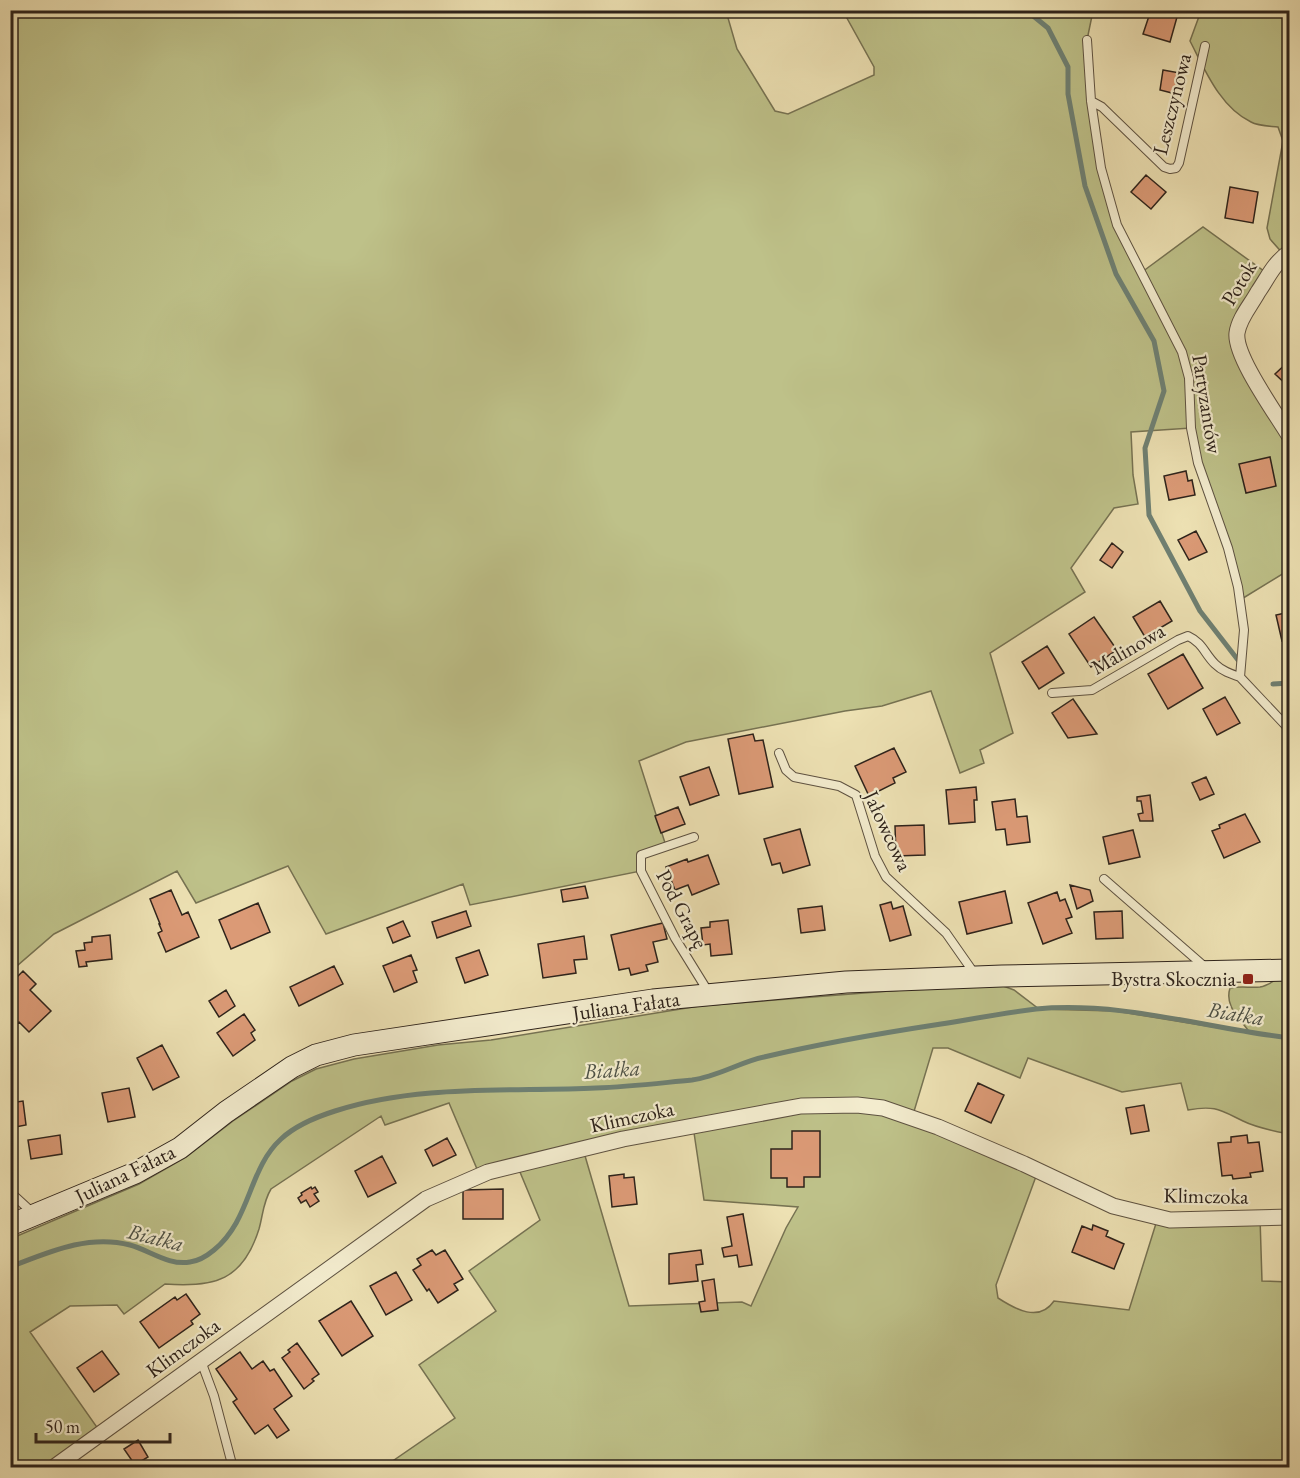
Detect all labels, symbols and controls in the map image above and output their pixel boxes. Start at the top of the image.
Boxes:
street label: Leszczynowa [1146,50,1197,158]
street label: Potok [1215,254,1263,310]
street label: Partyzantów [1186,352,1229,456]
street label: Malinowa [1086,616,1170,680]
street label: Jałowcowa [857,784,919,876]
street label: Pod Grapę [650,865,714,953]
place label: Bystra Skocznia [1111,965,1237,992]
marker: Bystra Skocznia [1241,972,1255,986]
street label: Juliana Fałata [569,985,682,1027]
water label: Białka [1205,995,1266,1032]
water label: Białka [582,1053,641,1086]
street label: Klimczoka [587,1094,677,1139]
street label: Juliana Fałata [68,1137,180,1210]
street label: Klimczoka [1163,1181,1249,1210]
water label: Białka [124,1216,187,1258]
street label: Klimczoka [140,1311,226,1384]
scale bar [36,1406,170,1444]
text: 50 m [45,1415,80,1438]

